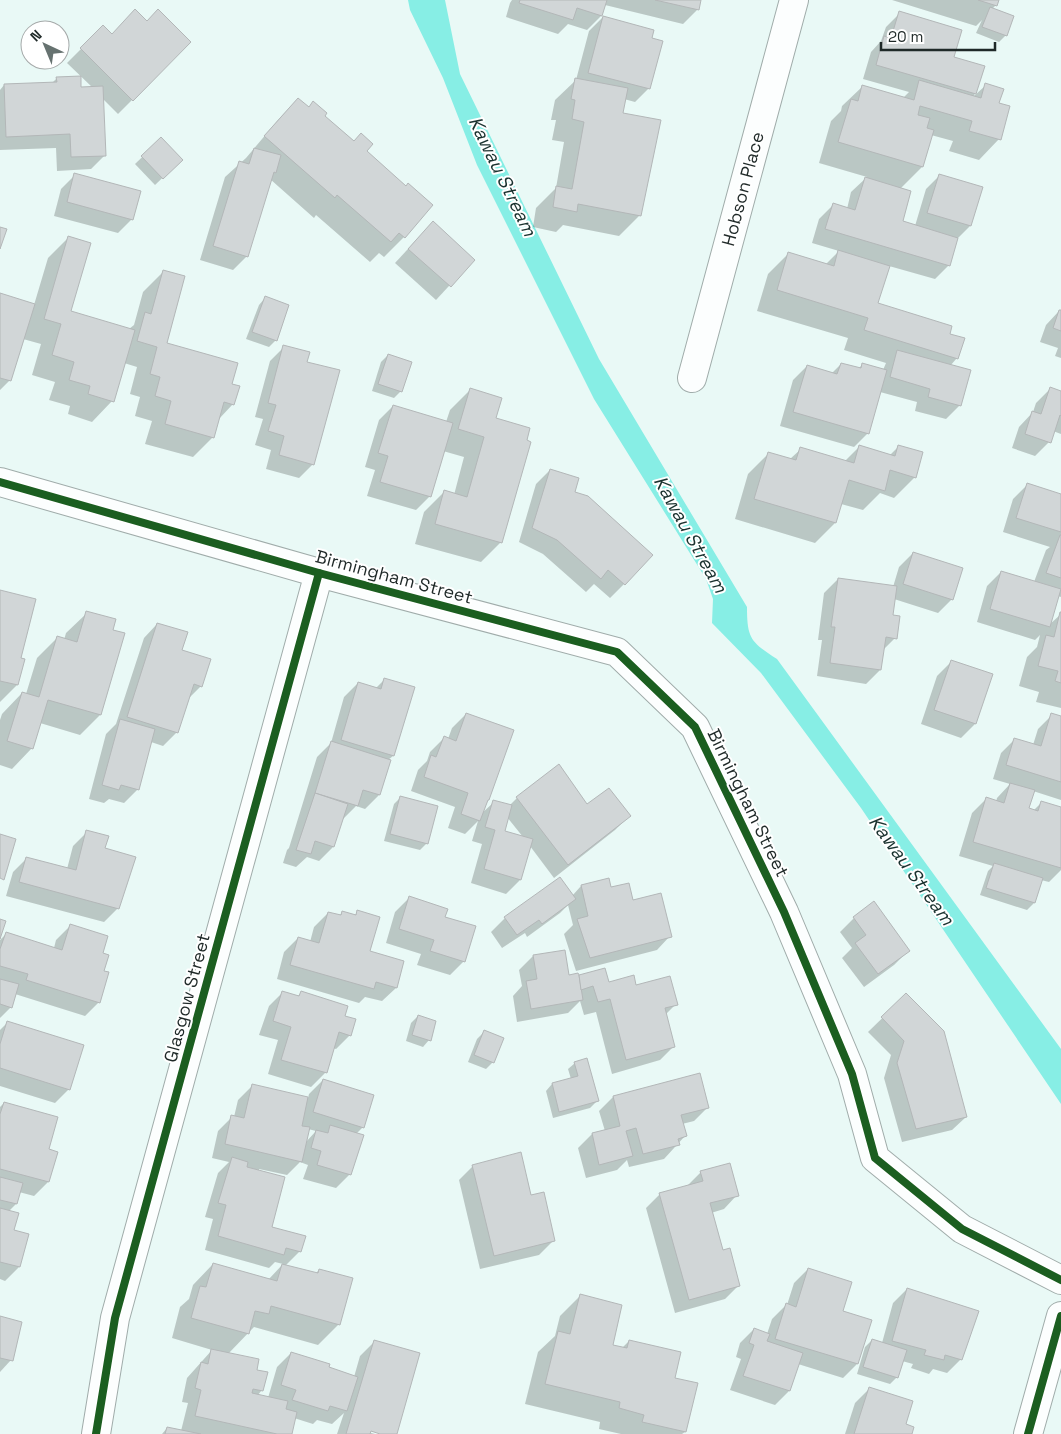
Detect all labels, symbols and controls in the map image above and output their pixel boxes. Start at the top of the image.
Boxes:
north arrow [20,20,70,70]
scale bar [881,20,995,52]
text: N [26,26,46,45]
text: 20 m [888,27,923,46]
water label: Kawau Stream [463,112,543,241]
street label: Hobson Place [716,129,769,249]
water label: Kawau Stream [648,471,733,598]
street label: Birmingham Street [313,544,475,609]
street label: Birmingham Street [703,725,794,881]
water label: Kawau Stream [863,810,960,931]
street label: Glasgow Street [158,931,215,1065]

